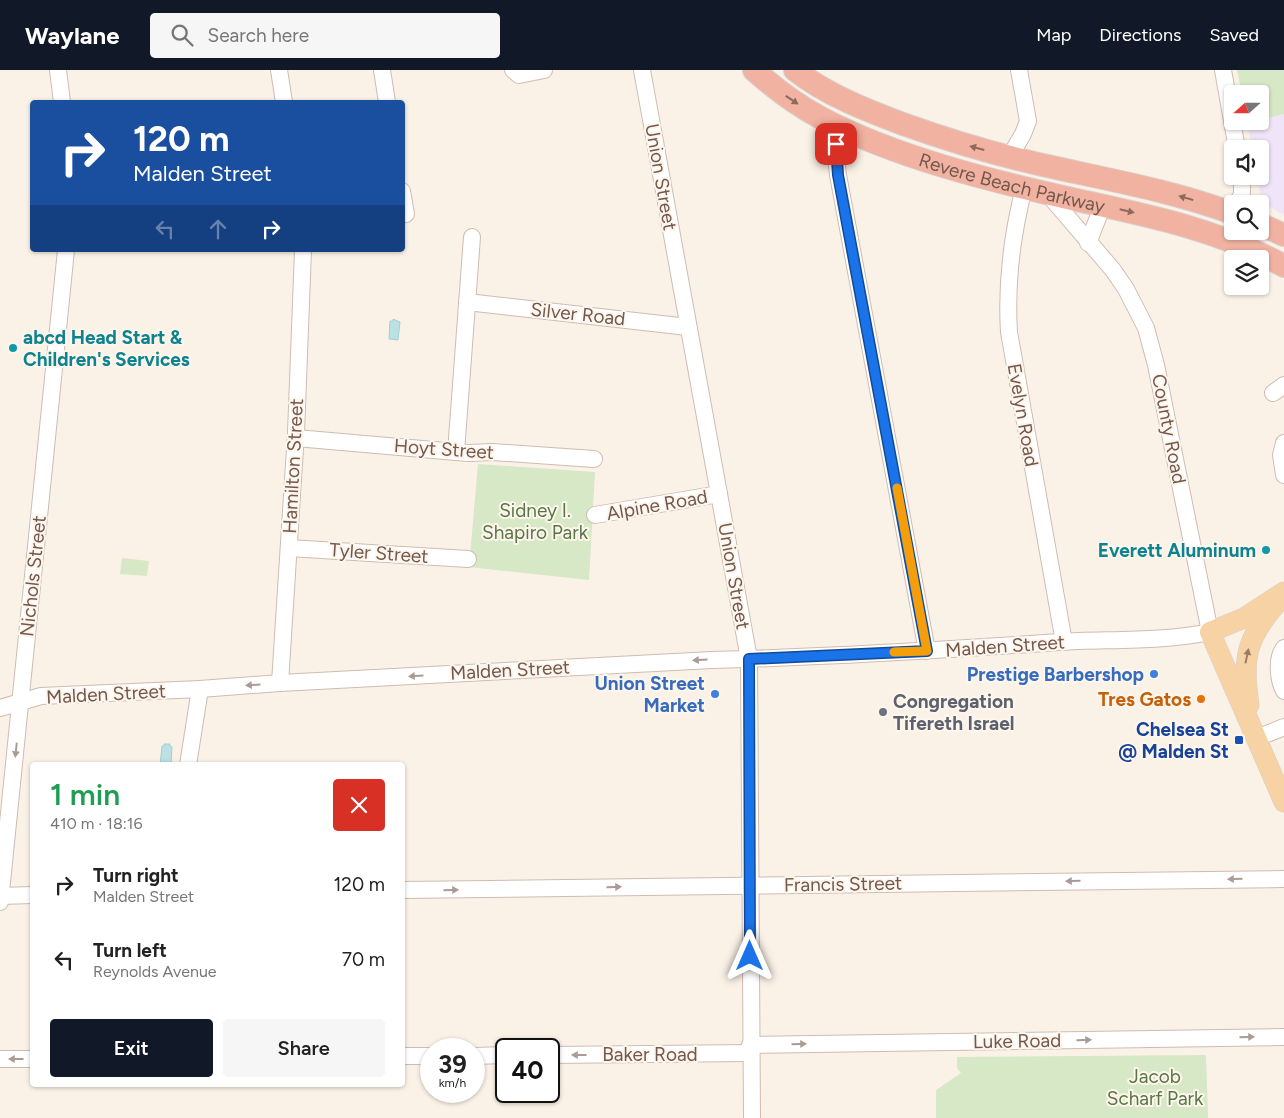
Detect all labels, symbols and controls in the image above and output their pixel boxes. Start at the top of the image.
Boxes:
search box [150,13,500,58]
text: Waylane [25,21,120,50]
icon: search [168,21,196,49]
text: Search here [208,24,309,47]
text: Map [1036,24,1071,46]
text: Directions [1099,24,1181,46]
text: Saved [1209,24,1259,46]
north arrow [1224,85,1269,130]
map controls [1224,85,1269,295]
one-way arrow [785,95,799,105]
text: 120 m [133,118,230,160]
icon: right [50,120,115,185]
street label: Union Street [640,122,682,232]
pin [815,123,857,165]
icon: arrive [822,130,850,158]
button: sound [1224,140,1269,185]
one-way arrow [970,144,985,152]
street label: Revere Beach Parkway [916,148,1107,217]
text: Malden Street [133,160,272,187]
one-way arrow [1179,193,1194,201]
button: search [1224,195,1269,240]
one-way arrow [1120,207,1135,215]
icon: left [151,215,179,243]
icon: ahead [204,215,232,243]
icon: right [257,215,285,243]
button: layers [1224,250,1269,295]
street label: Silver Road [529,298,627,330]
place label: abcd Head Start & Children's Services [23,326,190,371]
marker: abcd Head Start & Children's Services [7,342,19,354]
street label: Evelyn Road [1003,362,1043,468]
street label: County Road [1147,372,1191,486]
street label: Hamilton Street [278,398,308,534]
street label: Hoyt Street [393,434,495,464]
street label: Alpine Road [605,485,709,525]
park label: Sidney I. Shapiro Park [482,499,589,544]
street label: Nichols Street [15,514,51,638]
street label: Union Street [713,521,755,631]
street label: Tyler Street [329,538,429,568]
place label: Everett Aluminum [1098,539,1256,562]
marker: Everett Aluminum [1260,544,1272,556]
street label: Malden Street [944,630,1066,662]
one-way arrow [1243,649,1251,664]
street label: Malden Street [450,655,570,685]
one-way arrow [692,657,708,665]
place label: Prestige Barbershop [967,663,1144,686]
marker: Prestige Barbershop [1148,668,1160,680]
one-way arrow [407,672,423,680]
place label: Union Street Market [594,672,705,717]
street label: Malden Street [46,679,166,709]
one-way arrow [245,681,261,689]
marker: Union Street Market [709,688,721,700]
place label: Tres Gatos [1098,688,1191,711]
place label: Congregation Tifereth Israel [893,690,1014,735]
marker: Tres Gatos [1195,693,1207,705]
marker: Congregation Tifereth Israel [877,706,889,718]
place label: Chelsea St @ Malden St [1118,718,1229,763]
marker: Chelsea St @ Malden St [1233,734,1245,746]
one-way arrow [12,742,20,758]
text: 1 min [50,776,120,813]
button: close [333,779,385,831]
text: 410 m · 18:16 [50,814,142,833]
text: Turn right [93,864,179,887]
icon: right [50,871,78,899]
street label: Francis Street [784,871,902,897]
text: 120 m [333,873,385,896]
one-way arrow [1227,875,1243,883]
one-way arrow [1065,877,1081,885]
one-way arrow [606,883,622,891]
one-way arrow [443,885,459,893]
text: Malden Street [93,887,194,906]
position arrow [723,929,775,981]
text: Turn left [93,939,167,962]
icon: left [50,946,78,974]
text: 70 m [342,948,385,971]
text: Reynolds Avenue [93,962,217,981]
button: Exit [50,1019,213,1077]
button: Share [223,1019,385,1077]
street label: Luke Road [973,1029,1061,1053]
one-way arrow [1239,1033,1255,1041]
one-way arrow [1076,1035,1092,1043]
speed limit sign: 40 [495,1038,560,1103]
one-way arrow [791,1040,807,1048]
street label: Baker Road [602,1043,698,1066]
text: 39 [438,1049,467,1079]
one-way arrow [571,1051,587,1059]
one-way arrow [8,1055,24,1063]
park label: Jacob Scharf Park [1107,1065,1204,1110]
text: km/h [439,1076,466,1090]

